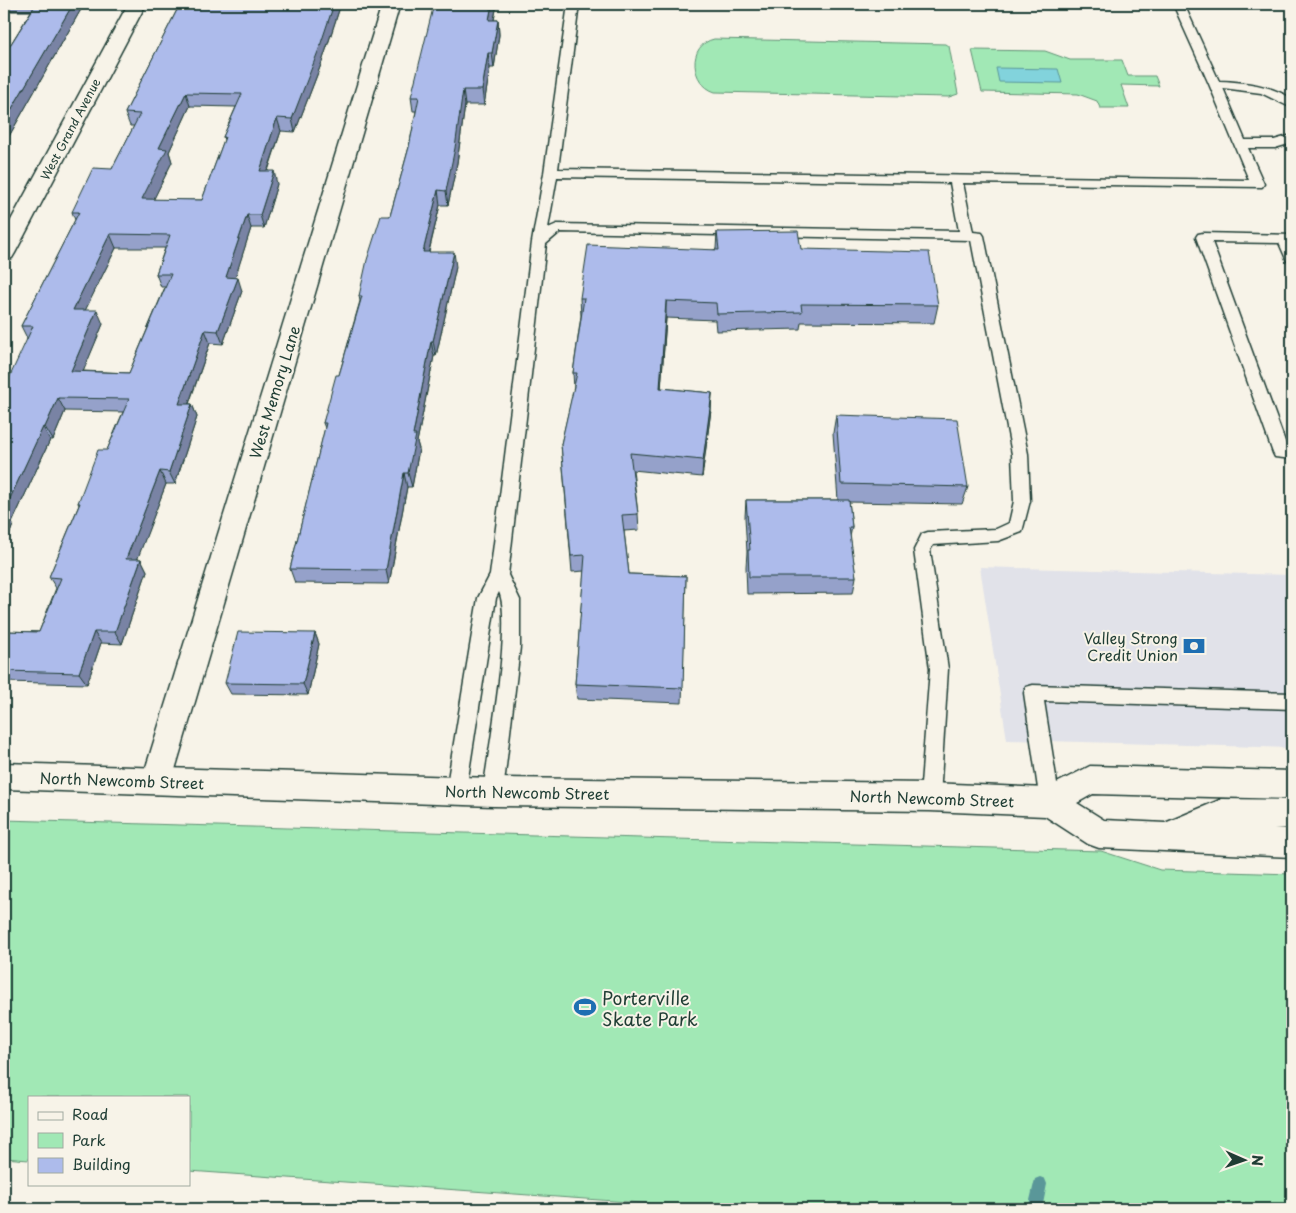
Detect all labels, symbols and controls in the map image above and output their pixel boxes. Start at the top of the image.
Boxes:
street label: West Grand Avenue [36,75,105,183]
street label: West Memory Lane [243,322,305,462]
place label: Valley Strong Credit Union [1084,626,1178,666]
bank icon: Valley Strong Credit Union [1181,633,1207,659]
street label: North Newcomb Street [39,766,205,794]
street label: North Newcomb Street [445,779,610,805]
street label: North Newcomb Street [849,784,1015,812]
place label: Porterville Skate Park [602,984,698,1032]
sports icon: Porterville Skate Park [572,994,598,1020]
legend [28,1096,190,1186]
text: Road [72,1102,108,1125]
text: Park [72,1128,106,1151]
north arrow [1218,1136,1268,1186]
text: Building [72,1152,131,1175]
text: N [1247,1155,1268,1166]

